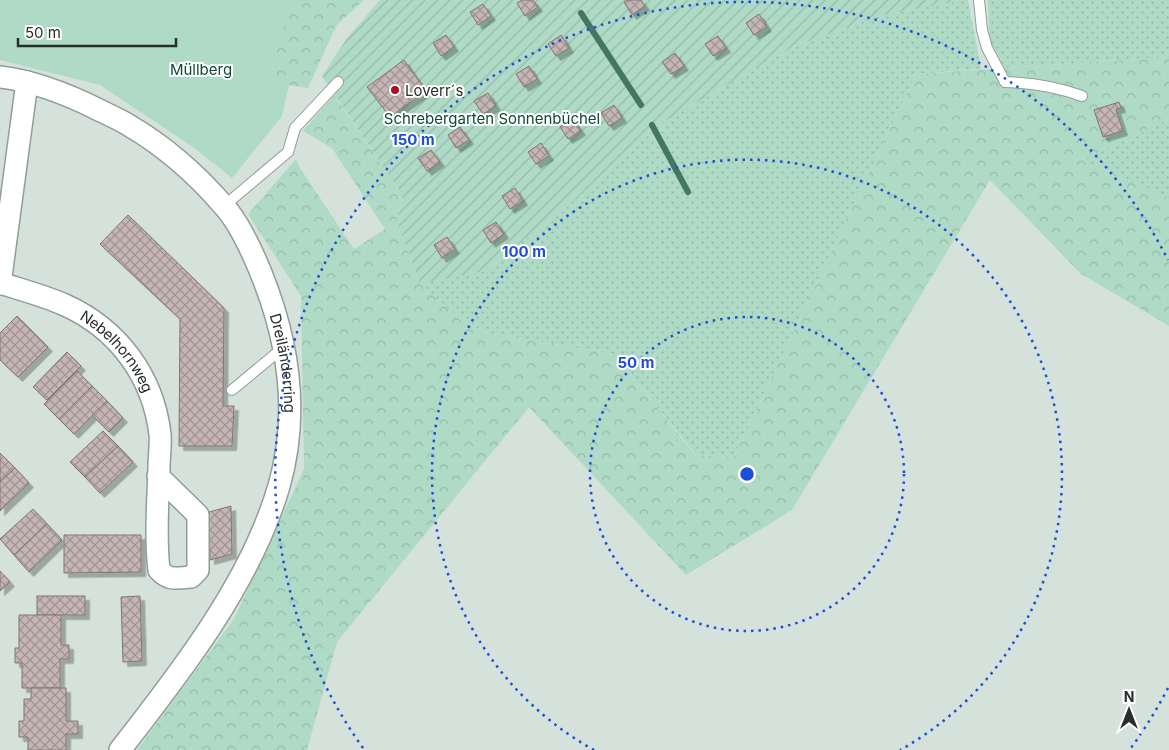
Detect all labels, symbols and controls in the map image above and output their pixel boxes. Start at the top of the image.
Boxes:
scale bar [18,15,175,47]
text: 50 m [25,23,61,42]
park label: Müllberg [170,60,232,79]
place label: Loverr´s [405,81,463,100]
marker: Loverr´s [389,84,401,96]
park label: Schrebergarten Sonnenbüchel [384,109,600,128]
text: 150 m [391,130,435,149]
text: 100 m [502,242,546,261]
street label: Nebelhornweg [77,306,158,395]
street label: Dreiländerring [266,311,299,413]
text: 50 m [618,353,654,372]
centre of rings [738,465,756,483]
north arrow [1104,685,1154,735]
text: N [1124,688,1134,705]

